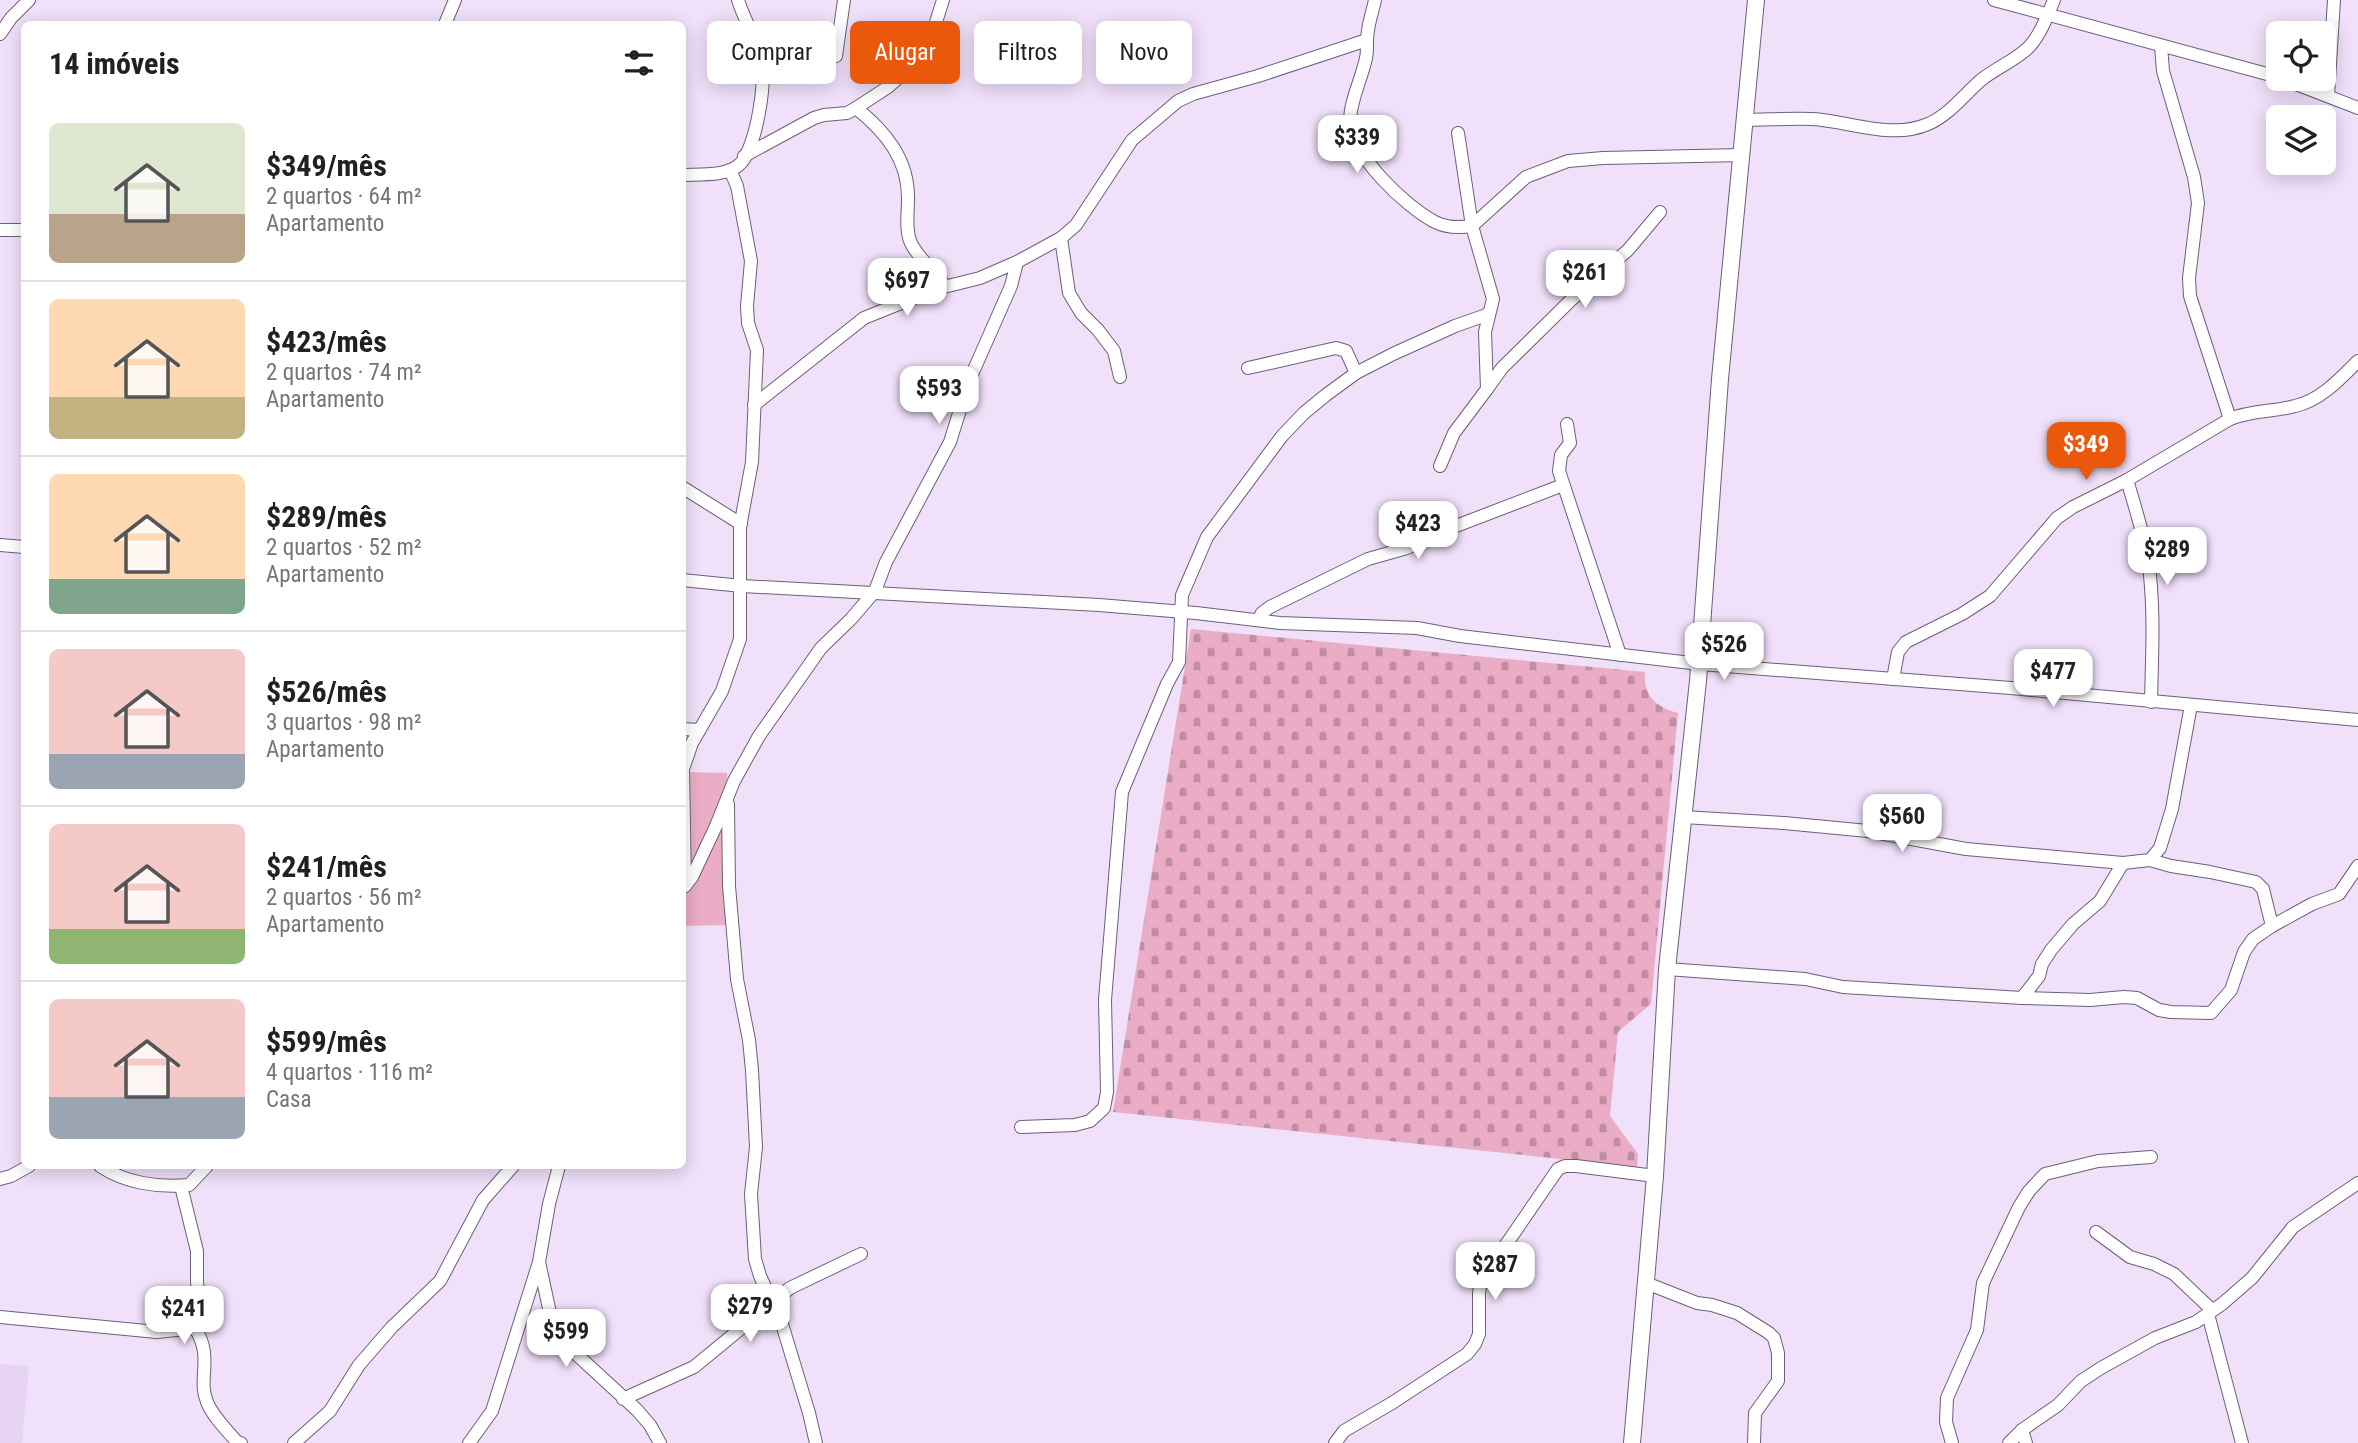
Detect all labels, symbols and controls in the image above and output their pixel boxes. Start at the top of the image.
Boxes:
chip: Comprar [707,21,836,84]
chip: Alugar [850,21,960,84]
chip: Filtros [974,21,1082,84]
chip: Novo [1096,21,1192,84]
map controls [2266,21,2336,175]
button: locate [2266,21,2336,91]
icon: filters [620,44,658,82]
text: 14 imóveis [49,46,180,81]
button: layers [2266,105,2336,175]
pin: $339 [1316,116,1398,175]
text: $339 [1334,124,1380,151]
text: $349/mês [266,148,387,183]
icon: home [105,151,189,235]
text: 2 quartos · 64 m² [266,183,422,210]
text: Apartamento [266,210,384,237]
pin: $261 [1544,250,1626,310]
pin: $697 [866,258,948,318]
text: $261 [1562,259,1608,286]
text: $697 [884,267,930,294]
text: $423/mês [266,324,387,359]
icon: home [105,327,189,411]
text: 2 quartos · 74 m² [266,359,422,386]
pin: $593 [898,366,980,426]
text: $593 [916,375,962,402]
text: Apartamento [266,386,384,413]
pin: $349 [2045,422,2127,482]
text: $349 [2063,431,2109,458]
text: $289/mês [266,499,387,534]
icon: home [105,502,189,586]
pin: $423 [1377,502,1459,561]
text: $423 [1395,510,1441,537]
pin: $289 [2126,528,2208,587]
text: 2 quartos · 52 m² [266,534,422,561]
text: $289 [2144,536,2190,563]
text: Apartamento [266,561,384,588]
pin: $526 [1683,622,1765,682]
text: $526 [1701,631,1747,658]
pin: $477 [2012,650,2094,709]
text: $477 [2030,658,2076,685]
text: $526/mês [266,674,387,709]
icon: home [105,677,189,761]
text: 3 quartos · 98 m² [266,709,422,736]
text: Apartamento [266,736,384,763]
pin: $560 [1861,794,1943,854]
text: $560 [1879,803,1925,830]
text: $241/mês [266,849,387,884]
icon: home [105,852,189,936]
text: 2 quartos · 56 m² [266,884,422,911]
text: Apartamento [266,911,384,938]
text: $599/mês [266,1024,387,1059]
icon: home [105,1027,189,1111]
text: 4 quartos · 116 m² [266,1059,433,1086]
text: Casa [266,1086,312,1113]
pin: $287 [1454,1242,1536,1302]
text: $287 [1472,1251,1518,1278]
pin: $279 [709,1284,791,1344]
pin: $241 [143,1286,225,1346]
text: $279 [727,1293,773,1320]
text: $241 [161,1295,207,1322]
pin: $599 [525,1310,607,1369]
text: $599 [543,1318,589,1345]

